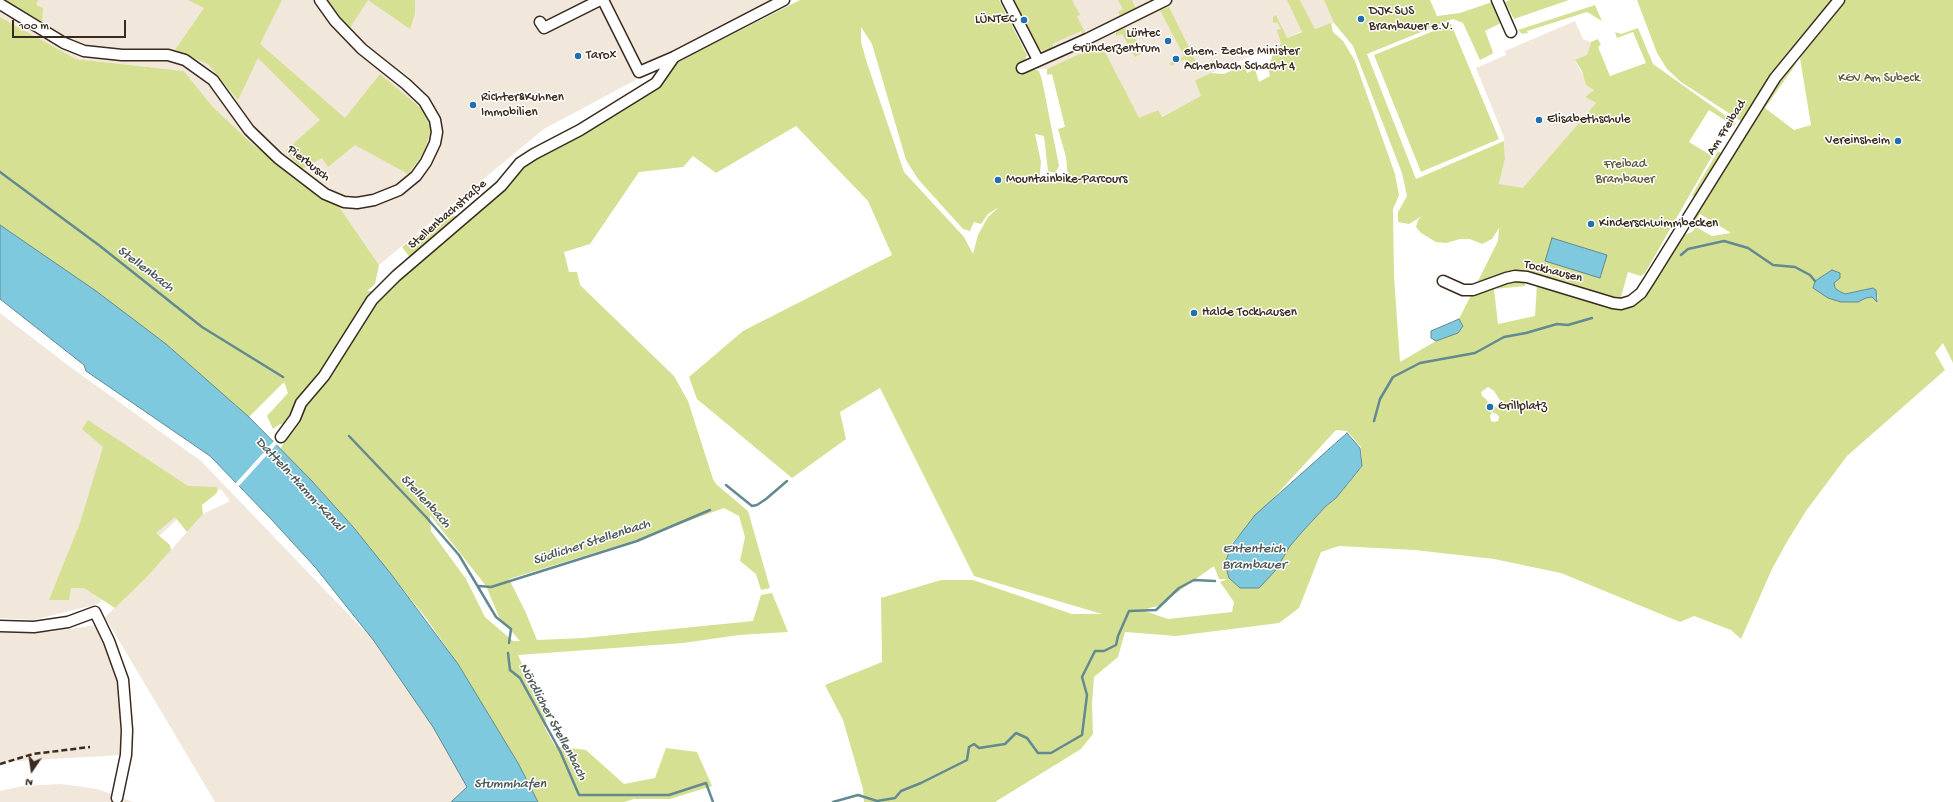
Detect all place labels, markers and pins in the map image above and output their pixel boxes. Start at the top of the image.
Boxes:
place label: DJK SUS Brambauer e.V. [1369,4,1453,35]
place label: LÜNTEC [975,12,1016,28]
marker: DJK SUS Brambauer e.V. [1356,14,1366,24]
marker: LÜNTEC [1019,15,1029,25]
place label: Lüntec Gründerzentrum [1072,26,1160,57]
marker: Lüntec Gründerzentrum [1163,36,1173,46]
place label: ehem. Zeche Minister Achenbach Schacht 4 [1184,44,1299,75]
place label: Tarox [586,48,616,64]
marker: Tarox [573,51,583,61]
marker: ehem. Zeche Minister Achenbach Schacht 4 [1171,54,1181,64]
place label: Richter&Kuhnen Immobilien [481,90,564,121]
marker: Richter&Kuhnen Immobilien [468,100,478,110]
place label: Elisabethschule [1547,112,1631,128]
marker: Elisabethschule [1534,115,1544,125]
place label: Vereinsheim [1825,133,1890,149]
marker: Vereinsheim [1893,136,1903,146]
place label: Mountainbike-Parcours [1006,172,1127,188]
marker: Mountainbike-Parcours [993,175,1003,185]
place label: Kinderschwimmbecken [1599,216,1718,232]
marker: Kinderschwimmbecken [1586,219,1596,229]
place label: Halde Tockhausen [1202,305,1297,321]
marker: Halde Tockhausen [1189,308,1199,318]
place label: Grillplatz [1498,399,1547,415]
marker: Grillplatz [1485,402,1495,412]

